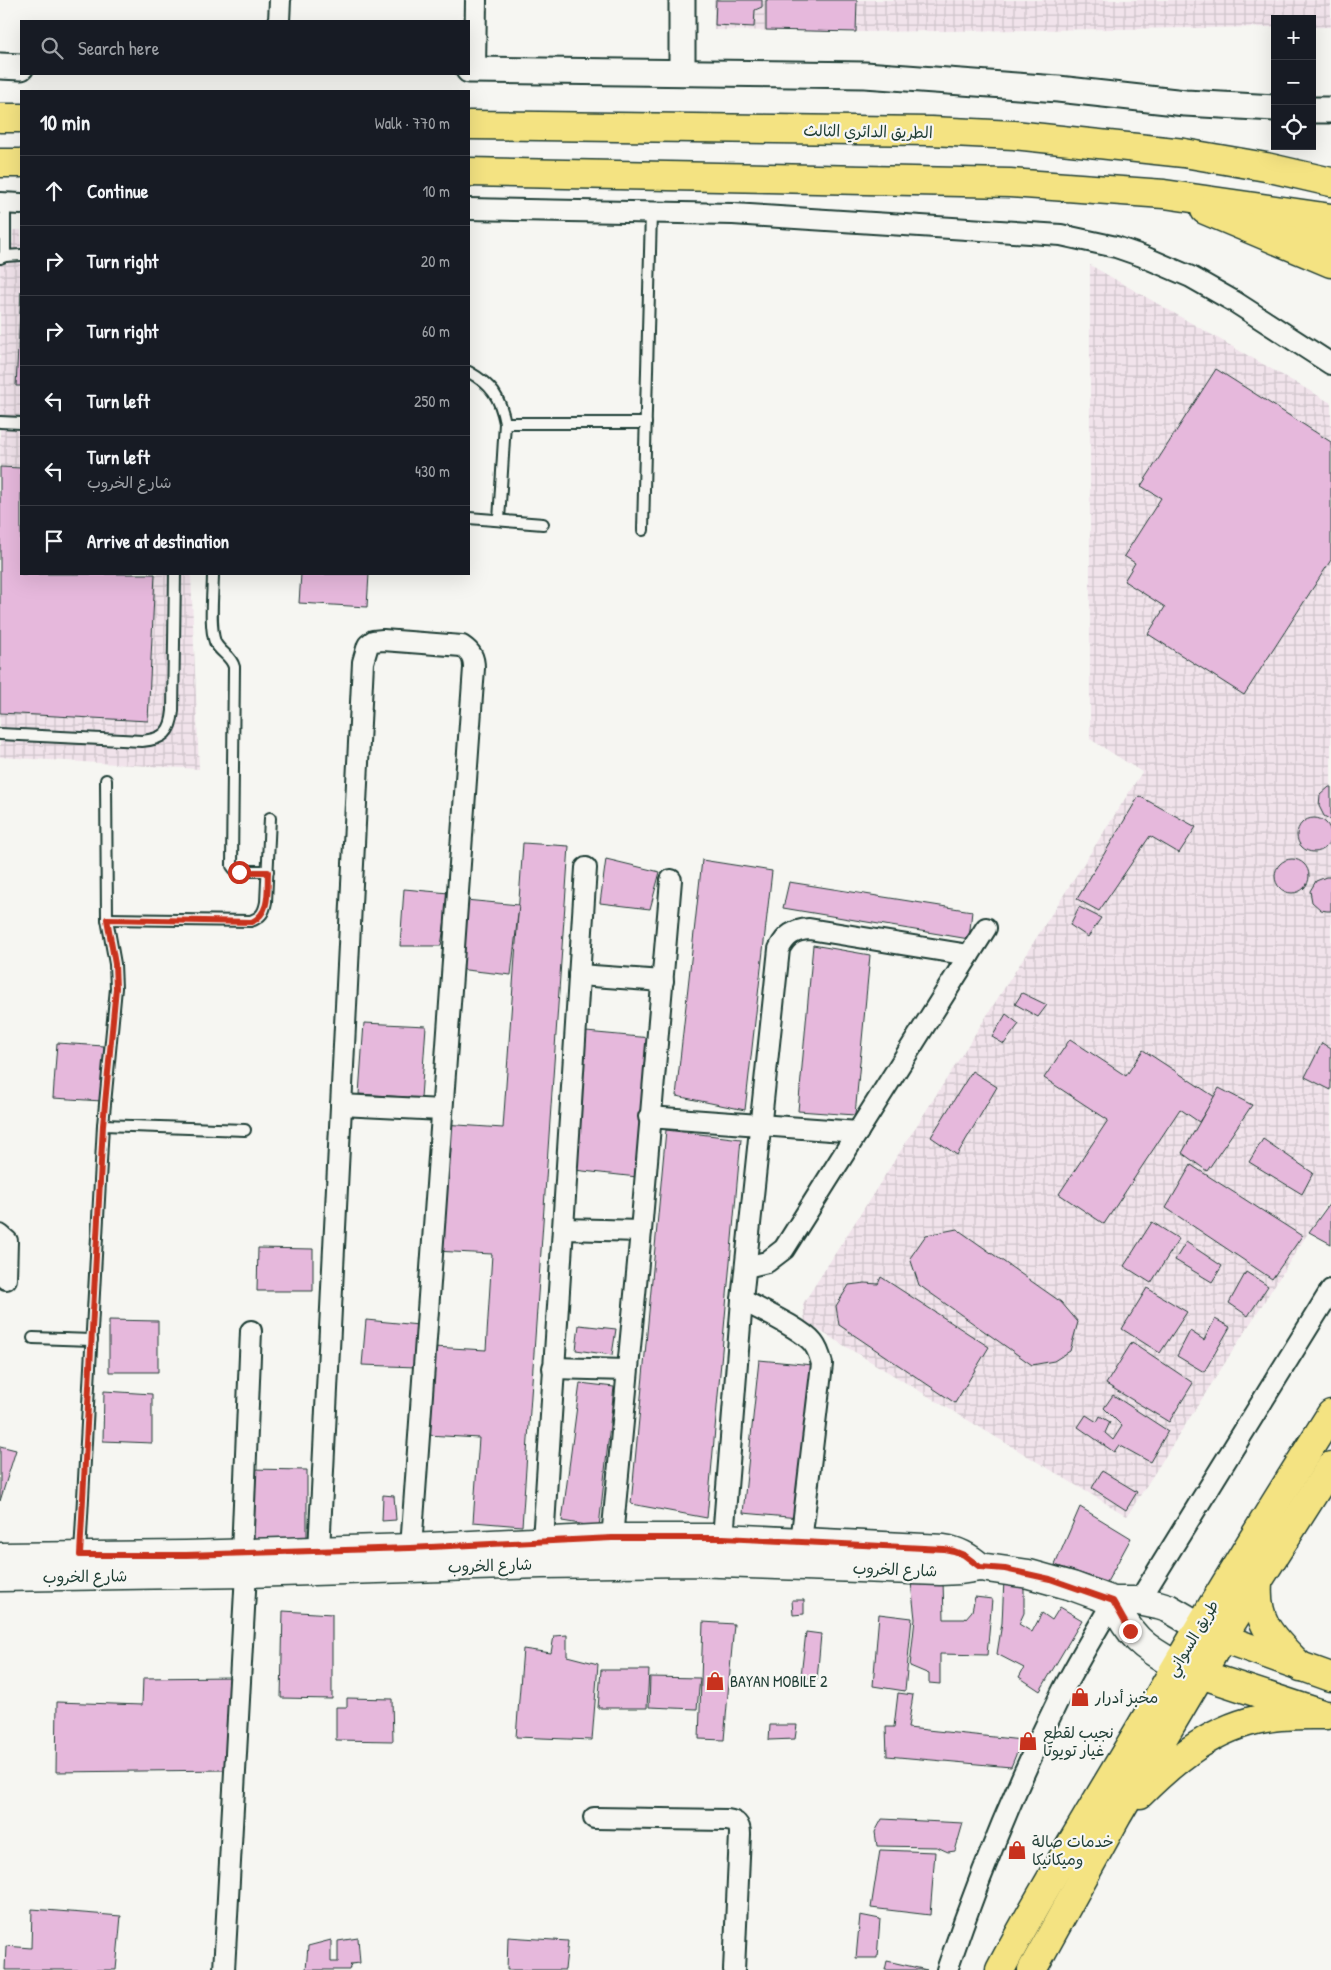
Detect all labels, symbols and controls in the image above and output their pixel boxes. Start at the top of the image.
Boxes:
map controls [1271,15,1316,150]
button: + [1271,15,1316,60]
search box [20,20,470,75]
icon: search [38,34,66,62]
text: Search here [78,35,159,61]
button: − [1271,60,1316,105]
button: locate [1271,105,1316,150]
text: 10 min [40,108,90,137]
text: Walk · 770 m [375,112,450,134]
street label: الطريق الدائري الثالث [803,119,933,144]
icon: ahead [40,177,68,205]
text: Continue [87,178,148,204]
text: 10 m [422,180,450,202]
icon: right [40,247,68,275]
text: Turn right [87,248,158,274]
text: 20 m [421,250,450,272]
icon: right [40,317,68,345]
text: Turn right [87,318,158,344]
text: 60 m [422,320,450,342]
icon: left [40,387,68,415]
text: Turn left [87,388,150,414]
text: 250 m [414,390,450,412]
text: Turn left [87,444,150,470]
icon: left [40,457,68,485]
text: 430 m [415,460,450,482]
text: شارع الخروب [87,471,172,493]
icon: arrive [40,527,68,555]
text: Arrive at destination [87,528,229,554]
route start [228,861,251,884]
street label: شارع الخروب [447,1553,533,1578]
street label: شارع الخروب [852,1557,938,1582]
street label: شارع الخروب [43,1564,127,1589]
street label: طريق السواني [1161,1596,1227,1682]
route end [1119,1620,1142,1643]
shop icon: BAYAN MOBILE 2 [704,1670,726,1692]
place label: BAYAN MOBILE 2 [730,1670,828,1692]
shop icon: مخبز أدرار [1069,1686,1091,1708]
place label: مخبز أدرار [1094,1686,1158,1708]
place label: نجيب لقطع غيار تويوتا [1043,1721,1114,1761]
shop icon: نجيب لقطع غيار تويوتا [1017,1730,1039,1752]
place label: خدمات صالة وميكانيكا [1032,1830,1114,1870]
shop icon: خدمات صالة وميكانيكا [1006,1839,1028,1861]

